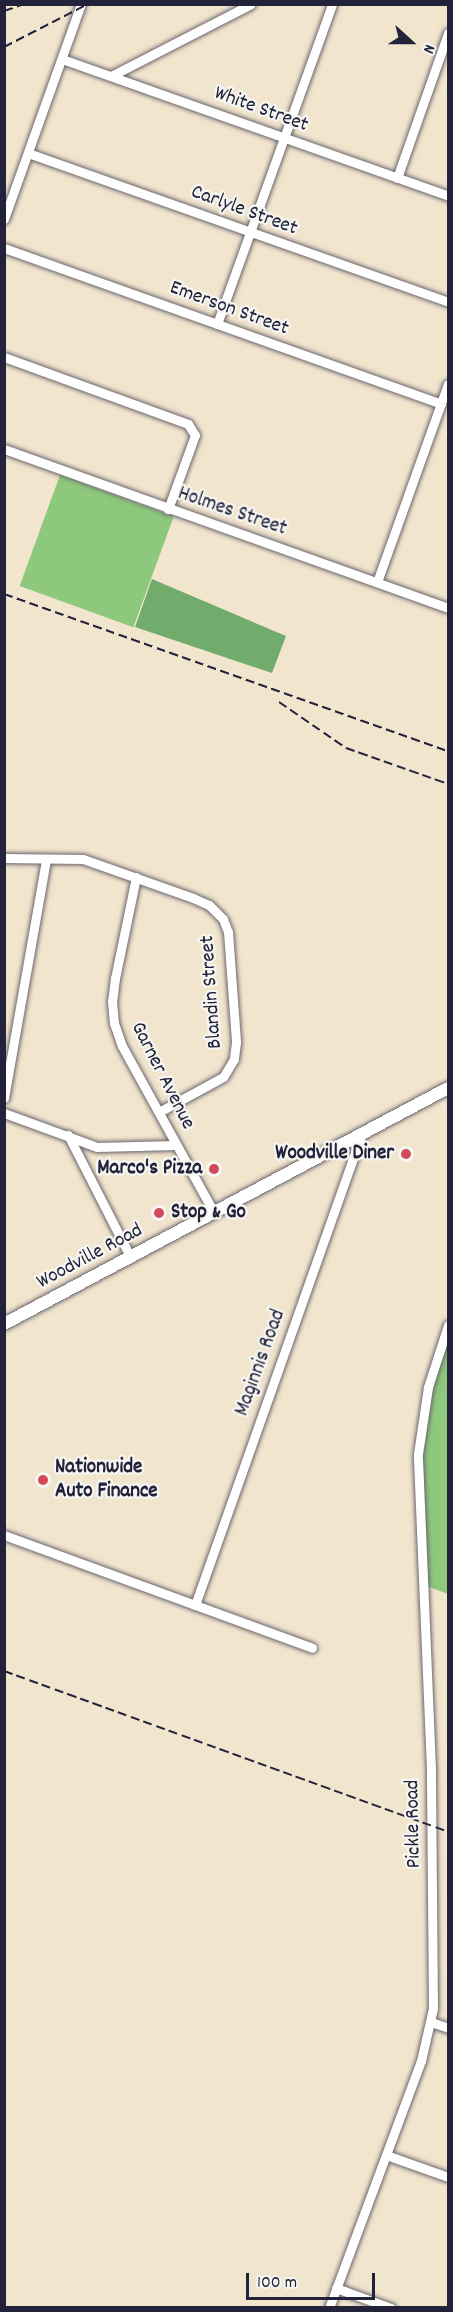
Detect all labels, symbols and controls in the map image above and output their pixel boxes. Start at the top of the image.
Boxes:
north arrow [381,12,441,72]
text: N [416,41,440,56]
street label: White Street [210,81,312,139]
street label: Carlyle Street [187,180,301,242]
street label: Emerson Street [166,276,292,342]
street label: Holmes Street [174,482,290,542]
street label: Blandin Street [195,934,229,1050]
street label: Garner Avenue [124,1018,200,1134]
place label: Woodville Diner [275,1141,394,1167]
marker: Woodville Diner [399,1147,413,1161]
place label: Marco's Pizza [97,1156,202,1182]
marker: Marco's Pizza [207,1162,221,1176]
place label: Stop & Go [171,1200,246,1226]
marker: Stop & Go [152,1206,166,1220]
street label: Woodville Road [33,1219,147,1295]
street label: Maginnis Road [230,1306,292,1420]
place label: Nationwide Auto Finance [55,1455,158,1505]
marker: Nationwide Auto Finance [36,1473,50,1487]
street label: Pickle Road [401,1779,427,1869]
scale bar [249,2261,378,2299]
text: 100 m [257,2271,297,2296]

